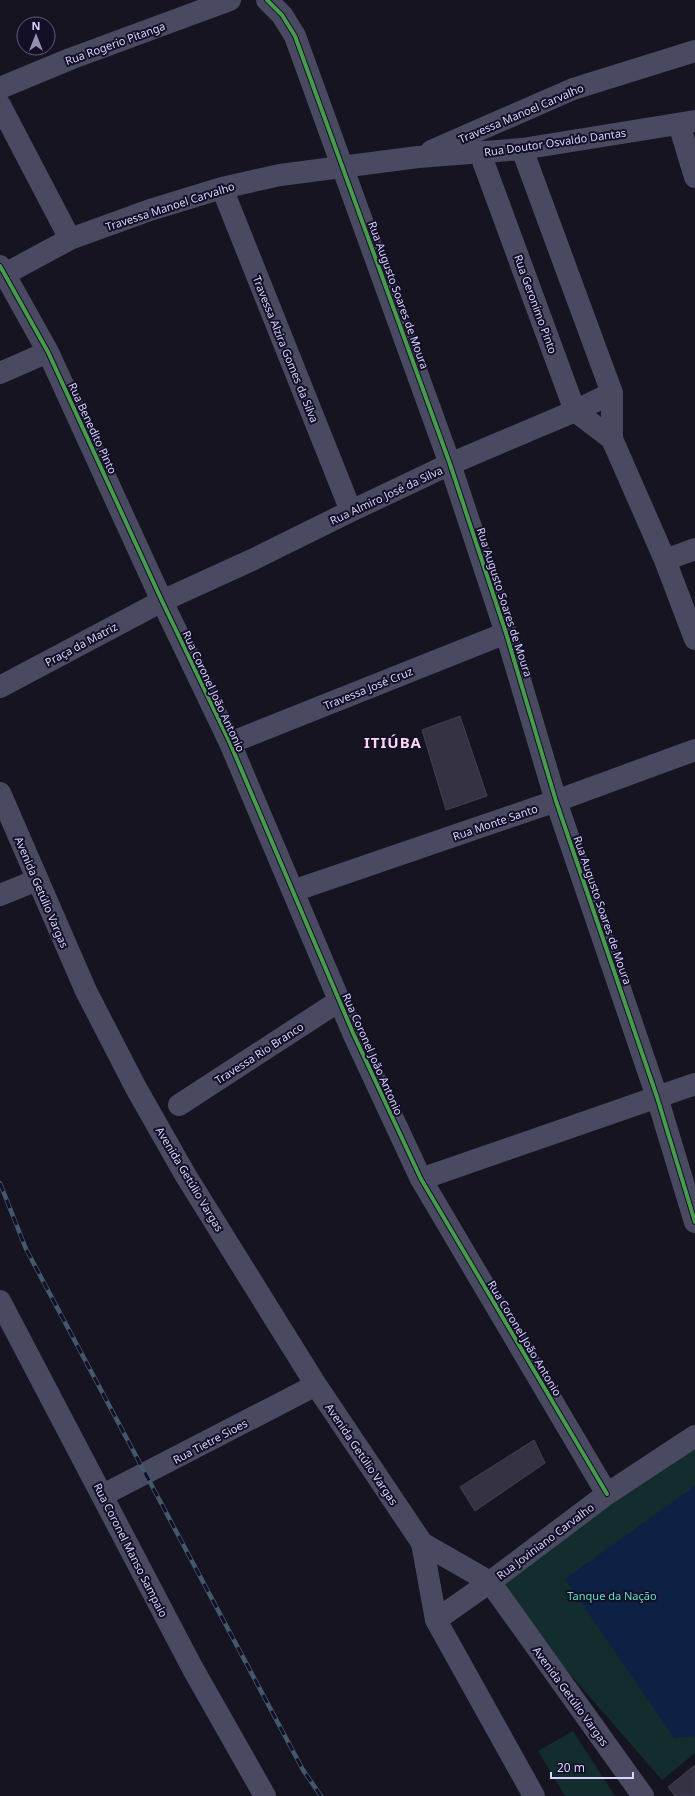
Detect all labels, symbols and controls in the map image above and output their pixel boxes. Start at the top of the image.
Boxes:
north arrow [16,16,56,56]
text: N [32,18,40,33]
street label: Rua Rogerio Pitanga [63,18,167,68]
street label: Travessa Manoel Carvalho [456,80,586,146]
street label: Rua Doutor Osvaldo Dantas [483,125,627,159]
street label: Travessa Manoel Carvalho [104,178,237,234]
street label: Rua Augusto Soares de Moura [365,219,433,371]
street label: Rua Geronimo Pinto [511,252,561,356]
street label: Travessa Alzira Gomes da Silva [250,273,322,425]
street label: Rua Benedito Pinto [65,380,121,476]
street label: Rua Almiro José da Silva [327,462,445,528]
street label: Rua Augusto Soares de Moura [474,525,536,679]
street label: Praça da Matriz [42,619,120,669]
street label: Rua Coronel João Antonio [179,628,249,754]
street label: Travessa José Cruz [321,663,415,713]
district label: ITIÚBA [364,732,422,752]
street label: Rua Monte Santo [451,800,540,844]
street label: Avenida Getúlio Vargas [12,834,72,950]
street label: Rua Augusto Soares de Moura [570,834,636,986]
street label: Rua Coronel João Antonio [339,991,407,1118]
street label: Travessa Rio Branco [212,1018,307,1087]
street label: Avenida Getúlio Vargas [153,1124,227,1234]
street label: Rua Coronel João Antonio [485,1278,566,1399]
street label: Avenida Getúlio Vargas [322,1400,402,1508]
street label: Rua Tietre Sioes [170,1415,250,1467]
street label: Rua Coronel Manso Sampaio [91,1480,172,1620]
street label: Rua Joviniano Carvalho [493,1499,597,1583]
park label: Tanque da Nação [567,1588,657,1603]
street label: Avenida Getúlio Vargas [530,1643,612,1749]
scale bar [551,1754,633,1780]
text: 20 m [557,1759,585,1776]

